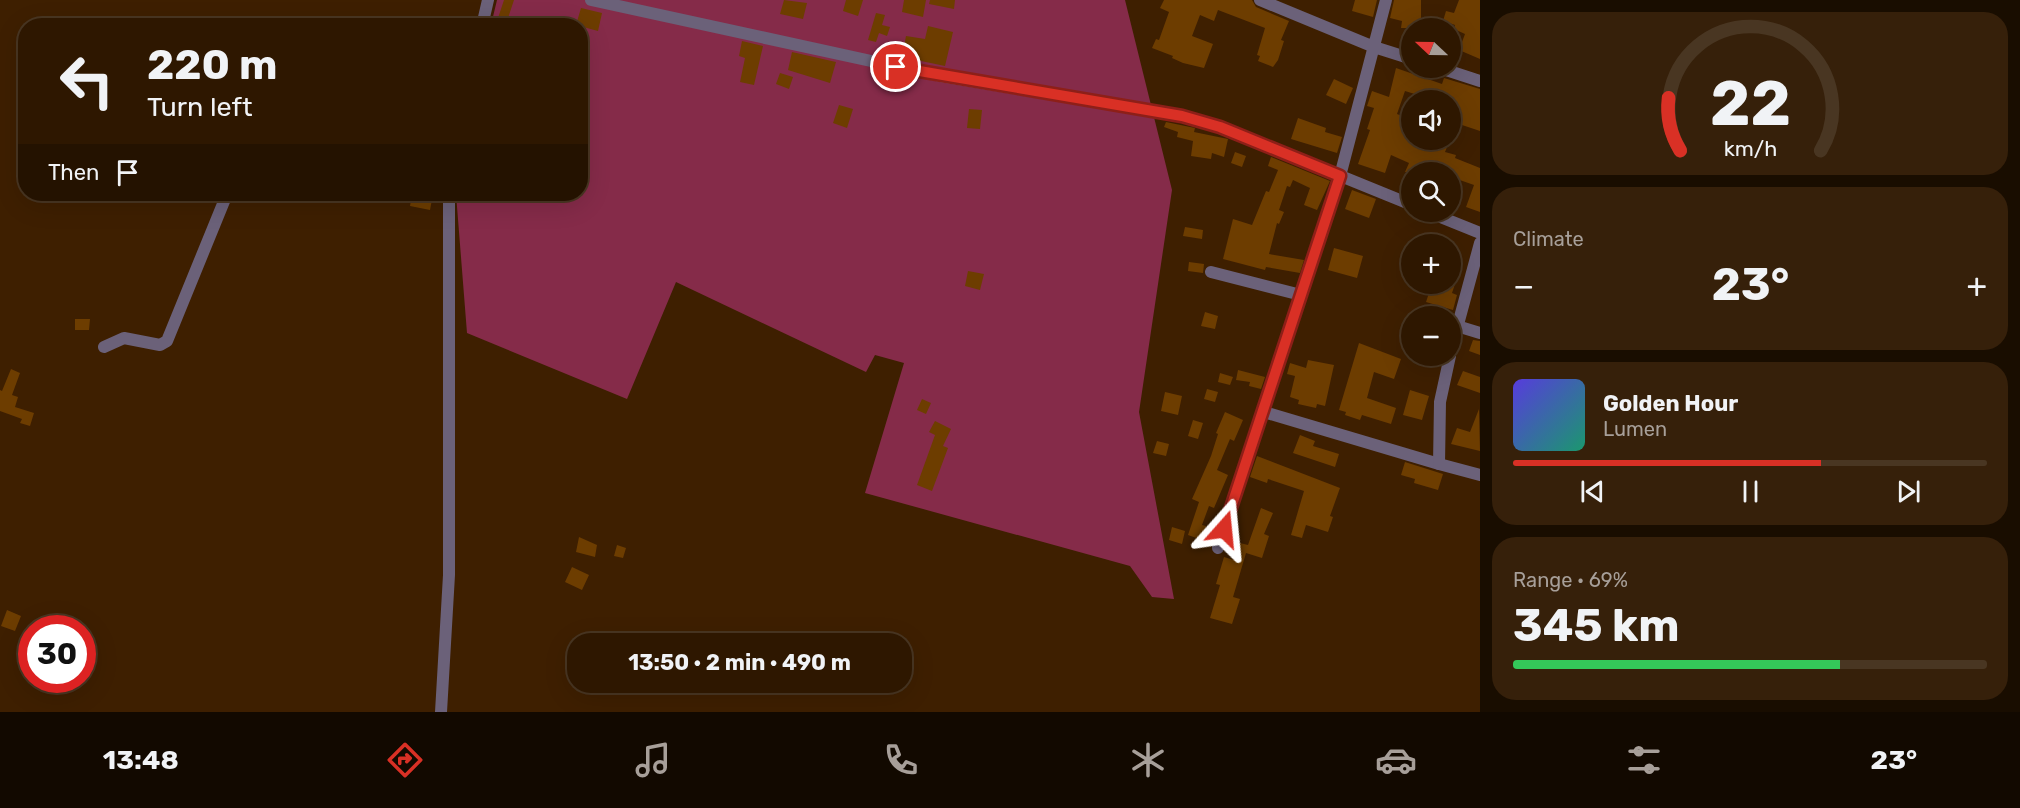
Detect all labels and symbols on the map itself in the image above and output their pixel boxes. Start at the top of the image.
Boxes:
north arrow [1401,18,1461,78]
pin [870,41,921,92]
position arrow [1192,497,1256,561]
speed limit sign: 30 [18,615,96,693]

